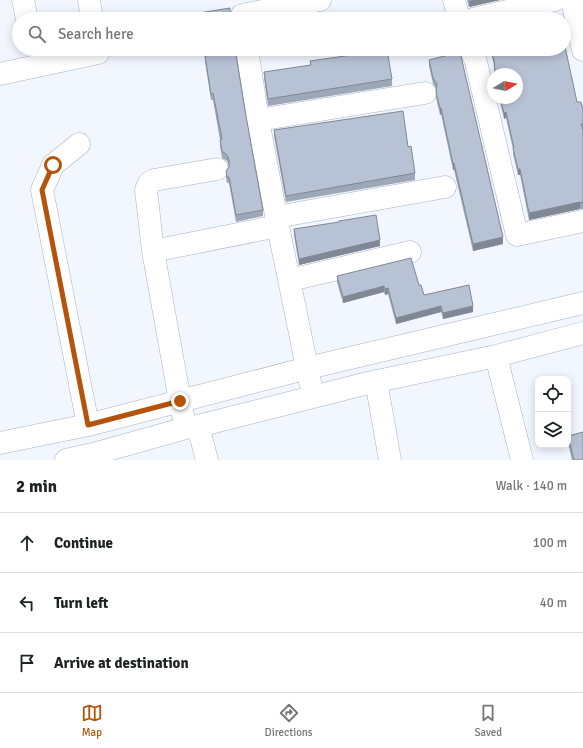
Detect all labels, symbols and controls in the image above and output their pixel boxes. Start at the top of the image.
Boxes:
search box [12,12,571,56]
icon: search [26,23,48,45]
text: Search here [58,25,134,43]
north arrow [487,68,523,104]
route start [44,156,62,174]
map controls [535,376,571,448]
button: locate [535,376,571,412]
route end [171,392,189,410]
button: layers [535,412,571,448]
text: 2 min [16,476,57,497]
text: Walk · 140 m [496,478,567,494]
icon: ahead [16,532,38,554]
text: Continue [54,534,113,552]
text: 100 m [533,535,567,551]
icon: left [16,592,38,614]
text: Turn left [54,594,108,612]
text: 40 m [540,595,567,611]
icon: arrive [16,652,38,674]
text: Arrive at destination [54,654,189,672]
tab: Map [81,702,103,739]
tab: Directions [265,702,313,739]
tab: Saved [474,702,502,739]

